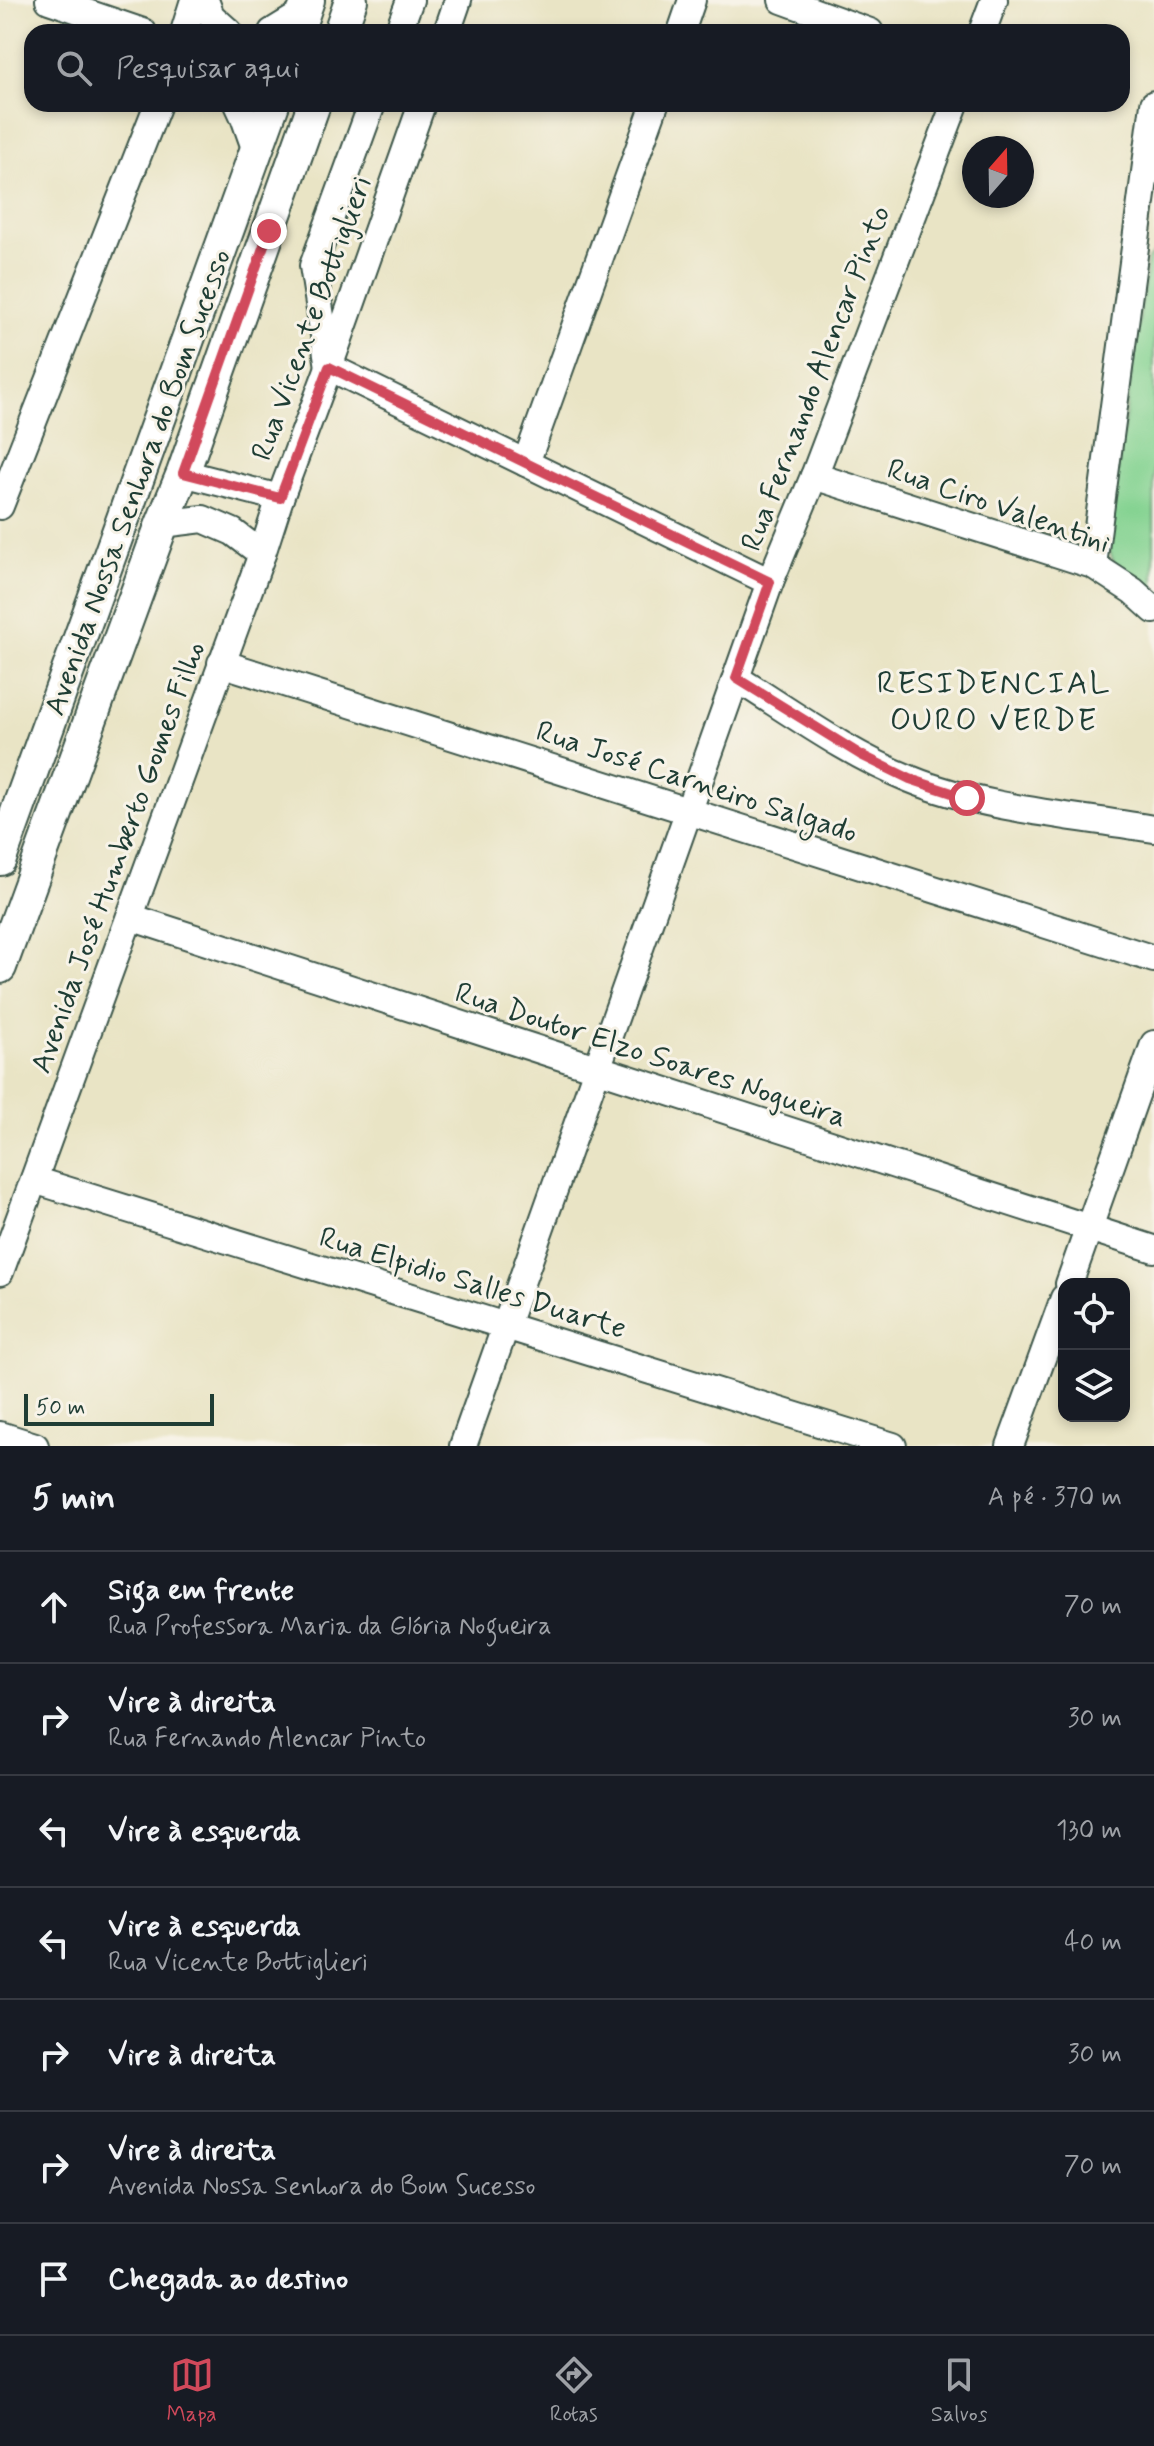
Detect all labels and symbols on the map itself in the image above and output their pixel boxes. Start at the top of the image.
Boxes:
north arrow [962,136,1034,208]
street label: Rua Vicente Bottiglieri [243,171,382,466]
street label: Rua Fernando Alencar Pinto [732,200,900,557]
route end [251,213,287,249]
street label: Avenida Nossa Senhora do Bom Sucesso [36,244,241,721]
street label: Rua Ciro Valentini [882,450,1115,563]
street label: Avenida José Humberto Gomes Filho [22,636,215,1079]
district label: RESIDENCIAL OURO VERDE [877,663,1111,742]
street label: Rua José Carneiro Salgado [530,712,862,855]
route start [949,780,985,816]
street label: Rua Doutor Elzo Soares Nogueira [450,974,851,1137]
street label: Rua Elpidio Salles Duarte [314,1218,631,1349]
scale bar [24,1390,214,1426]

